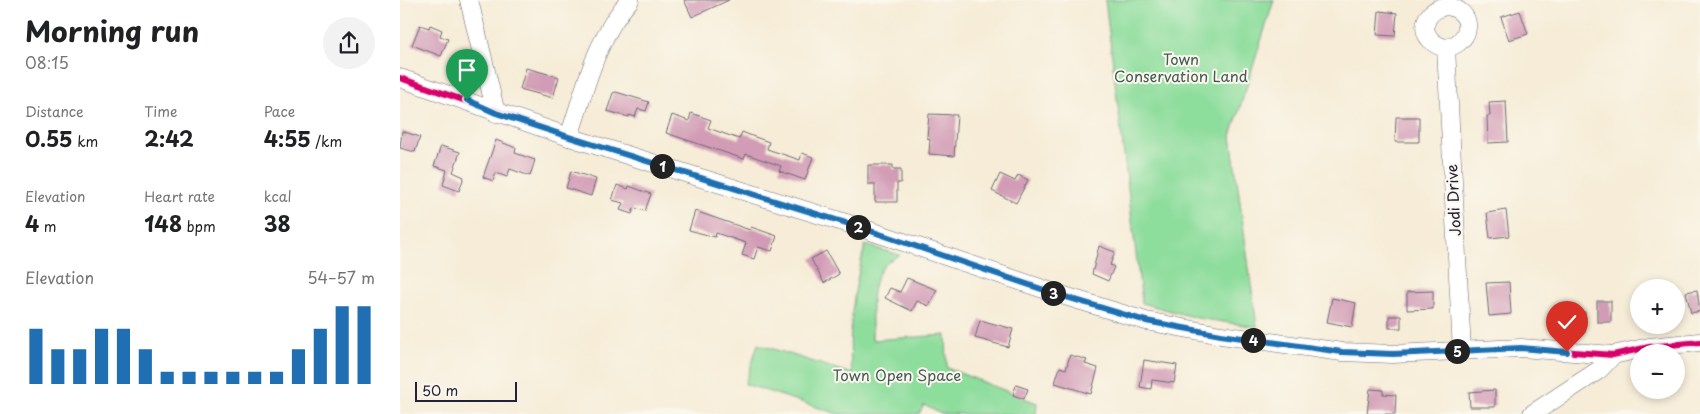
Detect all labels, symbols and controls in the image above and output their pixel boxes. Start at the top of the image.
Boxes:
text: Morning run [25,9,199,52]
button: share [323,17,375,69]
park label: Town Conservation Land [1114,47,1248,87]
pin [446,49,488,100]
text: 08:15 [25,50,69,74]
icon: arrive [453,56,481,84]
text: Distance [25,101,84,122]
text: Time [144,101,177,122]
text: Pace [264,101,295,122]
text: 0.55 [25,122,73,154]
text: 2:42 [144,122,194,154]
text: 4:55 [264,122,311,154]
text: km [73,131,98,152]
text: /km [311,131,342,152]
pin: 1 [650,154,674,178]
text: 1 [659,156,666,177]
street label: Jodi Drive [1439,163,1466,237]
text: Elevation [25,186,85,207]
text: Heart rate [144,186,215,207]
text: kcal [264,186,292,207]
text: 4 [25,207,39,239]
text: 148 [144,207,182,239]
text: 38 [264,207,291,239]
pin: 2 [846,214,870,240]
text: m [39,216,57,237]
text: bpm [182,216,216,237]
text: 2 [854,217,863,238]
text: Elevation [25,265,94,289]
text: 54–57 m [307,265,375,289]
map controls [1630,279,1685,399]
button: + [1630,279,1685,334]
pin: 3 [1040,280,1066,306]
text: 3 [1049,283,1058,304]
pin [1546,301,1588,352]
icon: check [1553,308,1581,336]
pin: 4 [1240,328,1266,352]
text: 4 [1249,330,1258,351]
pin: 5 [1444,338,1470,364]
text: 5 [1453,341,1462,362]
button: − [1630,344,1685,399]
park label: Town Open Space [833,363,961,386]
scale bar [415,379,518,402]
text: 50 m [422,380,458,401]

